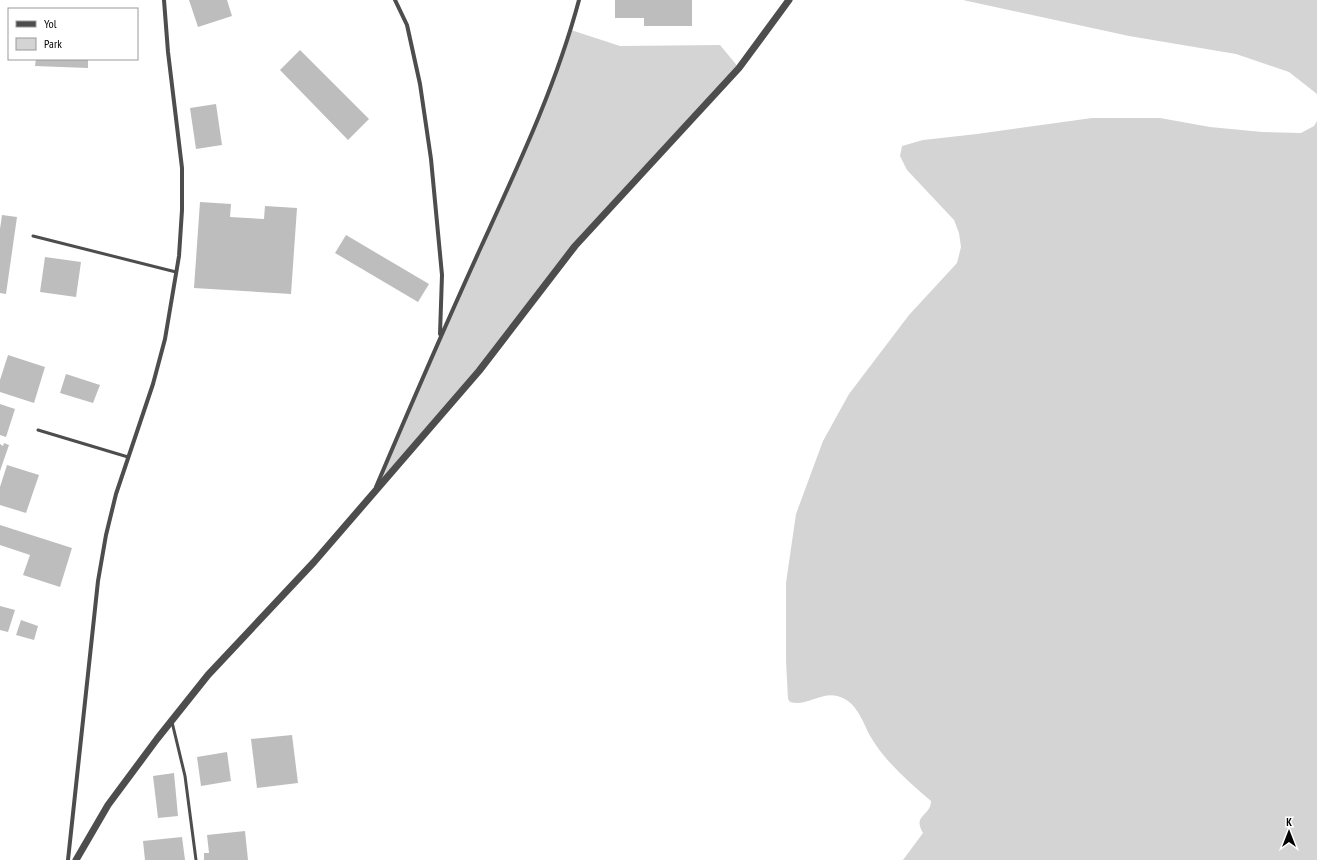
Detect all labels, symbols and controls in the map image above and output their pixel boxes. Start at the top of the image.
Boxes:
legend [8,8,138,60]
text: Yol [44,16,57,31]
text: Park [44,36,62,51]
north arrow [1269,812,1309,852]
text: K [1286,815,1292,829]

